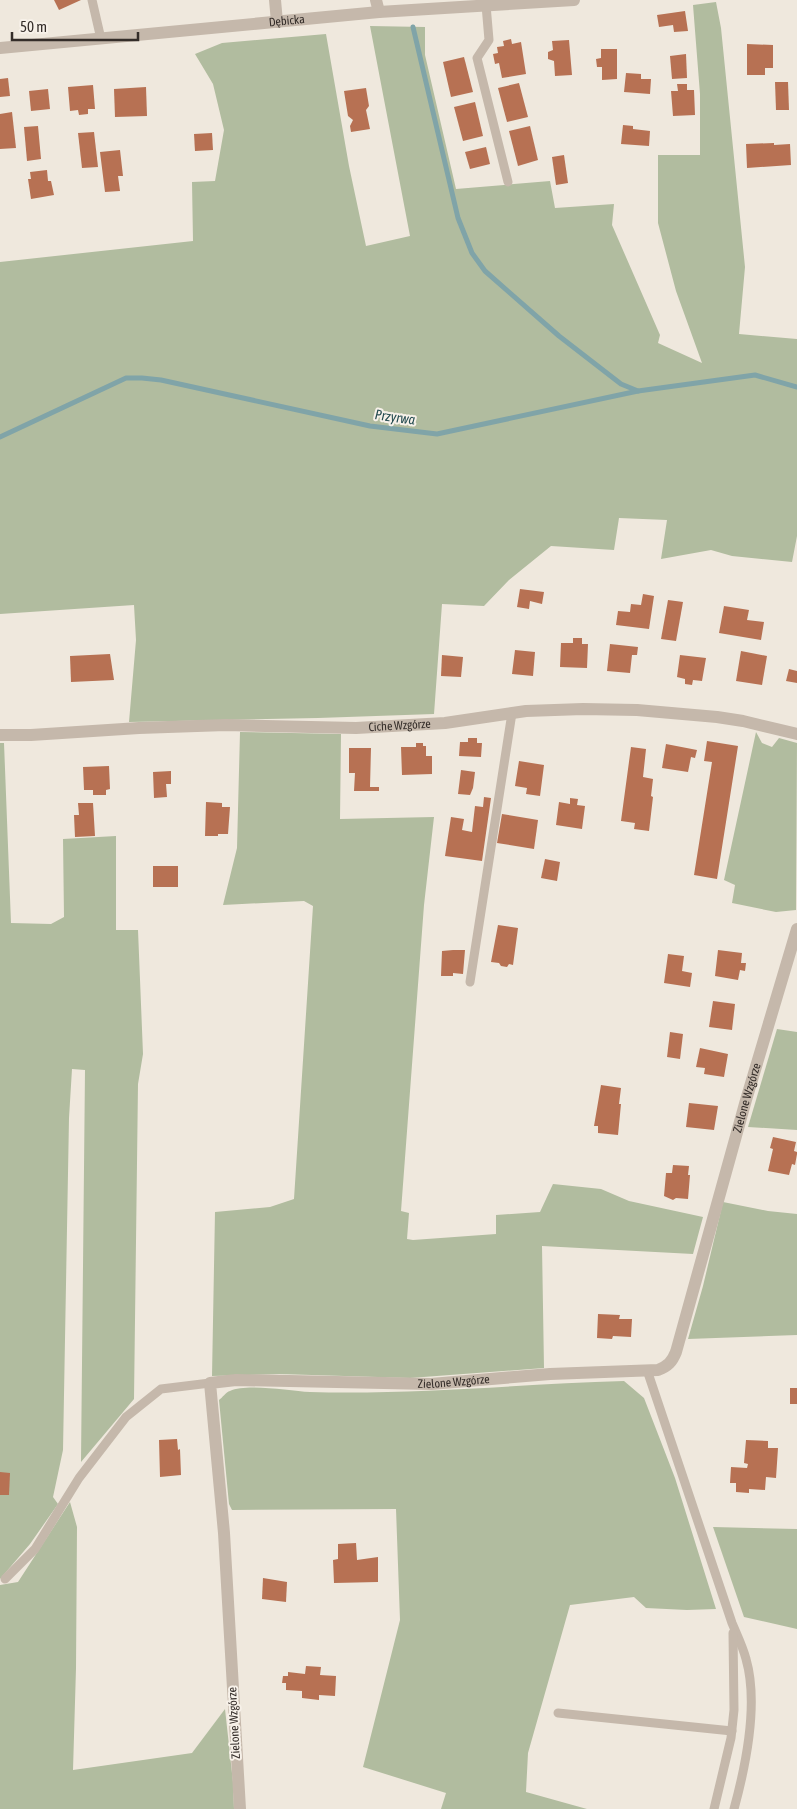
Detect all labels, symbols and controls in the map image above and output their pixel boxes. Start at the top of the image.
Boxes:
scale bar [12,10,139,42]
street label: Dębicka [268,12,305,29]
text: 50 m [20,18,47,35]
water label: Przyrwa [374,406,417,428]
street label: Ciche Wzgórze [368,717,431,734]
street label: Zielone Wzgórze [730,1061,764,1134]
street label: Zielone Wzgórze [417,1372,490,1391]
street label: Zielone Wzgórze [225,1687,243,1759]

